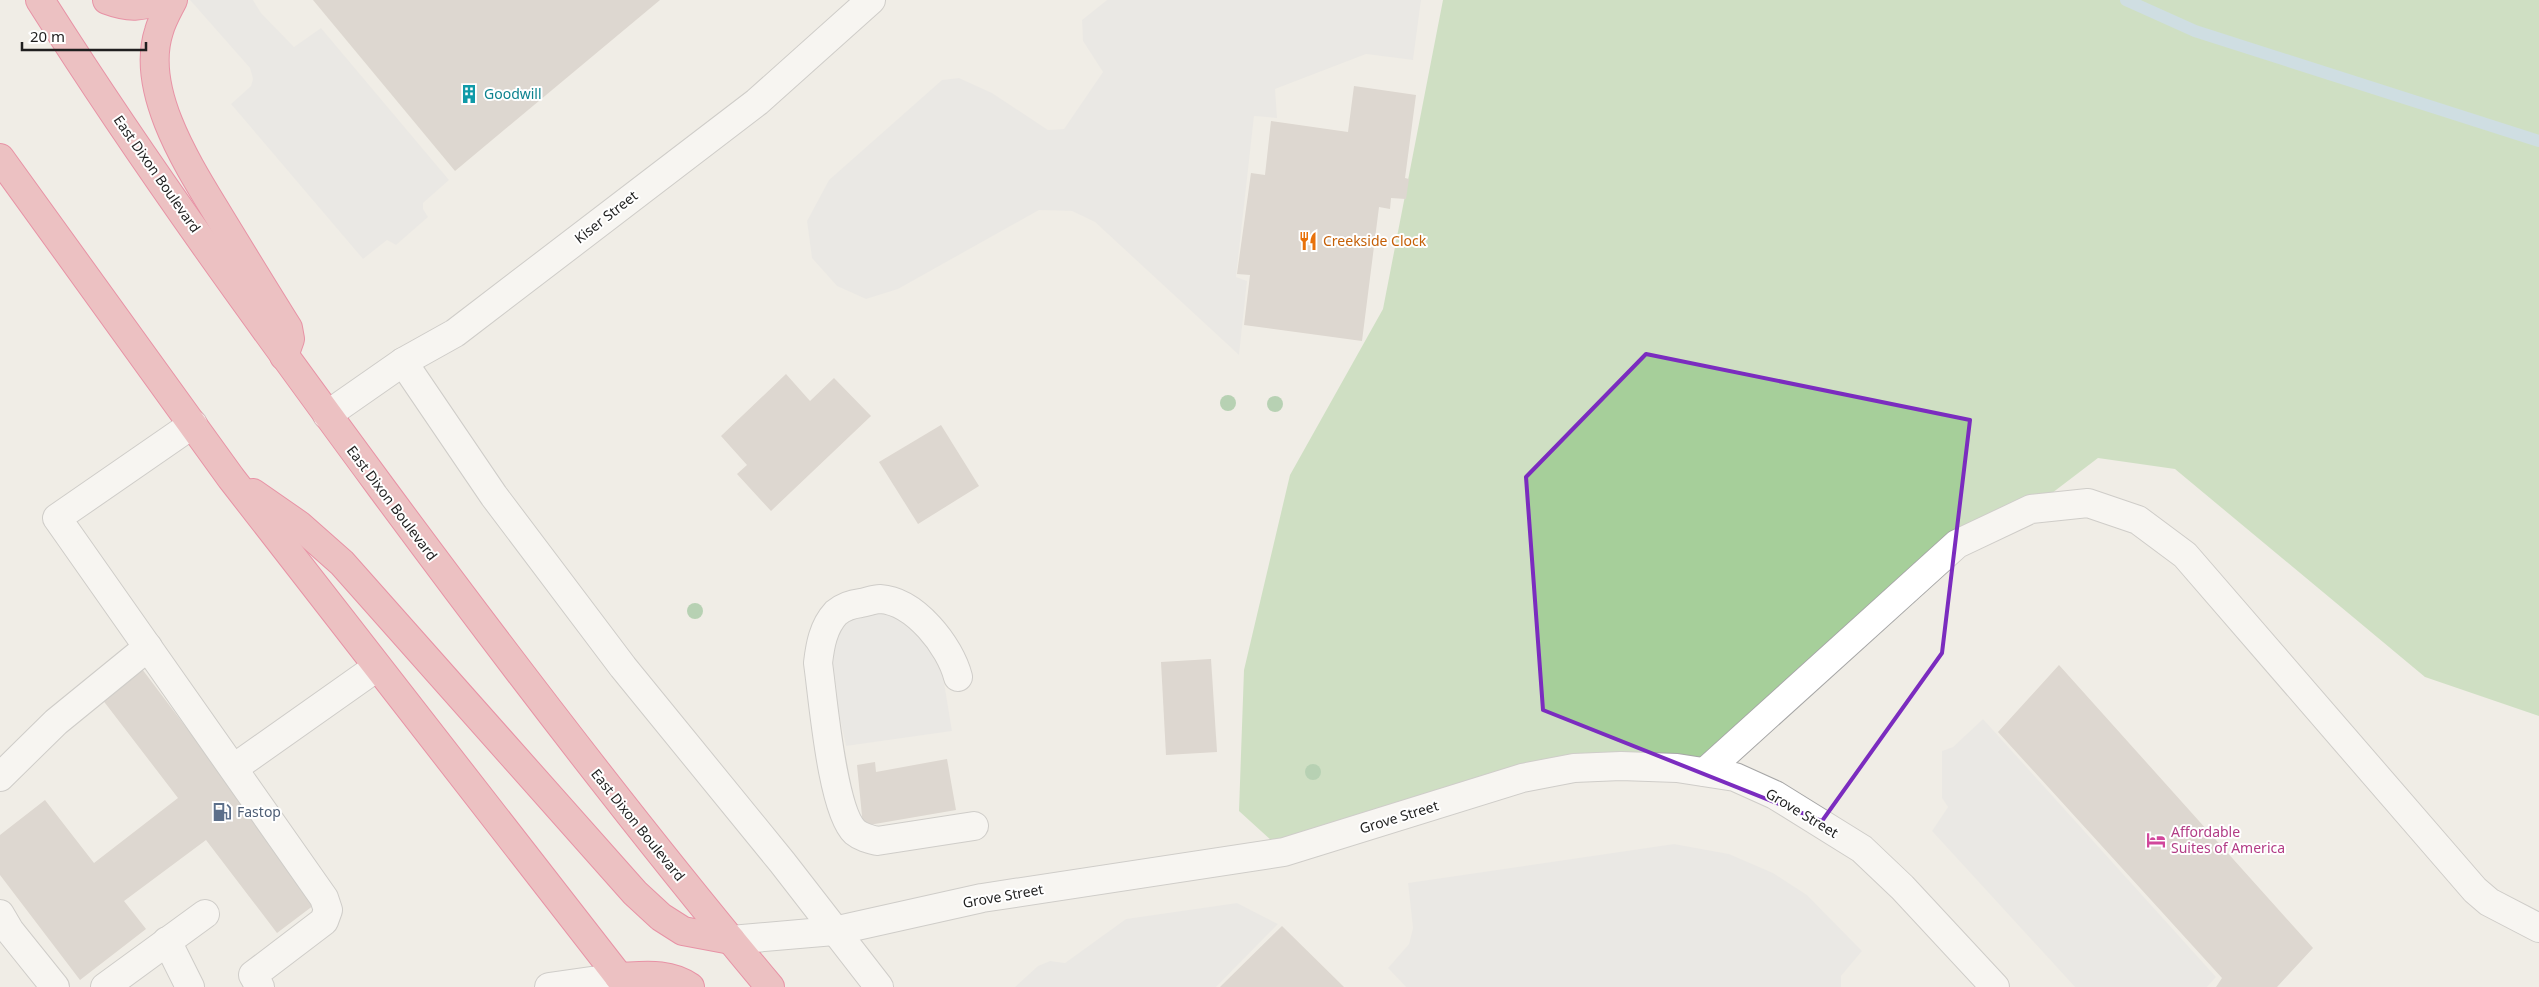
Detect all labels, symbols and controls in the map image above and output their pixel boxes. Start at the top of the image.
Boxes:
scale bar [22,20,146,52]
text: 20 m [30,26,65,46]
building icon: Goodwill [458,83,480,105]
place label: Goodwill [484,84,542,103]
street label: East Dixon Boulevard [110,111,205,236]
street label: Kiser Street [570,186,641,247]
restaurant icon: Creekside Clock [1297,230,1319,252]
place label: Creekside Clock [1323,231,1427,250]
street label: East Dixon Boulevard [343,441,442,564]
street label: East Dixon Boulevard [587,765,690,885]
street label: Grove Street [1762,783,1842,842]
street label: Grove Street [1357,796,1441,838]
fuel station icon: Fastop [211,801,233,823]
place label: Fastop [237,802,281,821]
place label: Affordable Suites of America [2171,822,2285,857]
hotel icon: Affordable Suites of America [2145,829,2167,851]
street label: Grove Street [961,879,1045,912]

